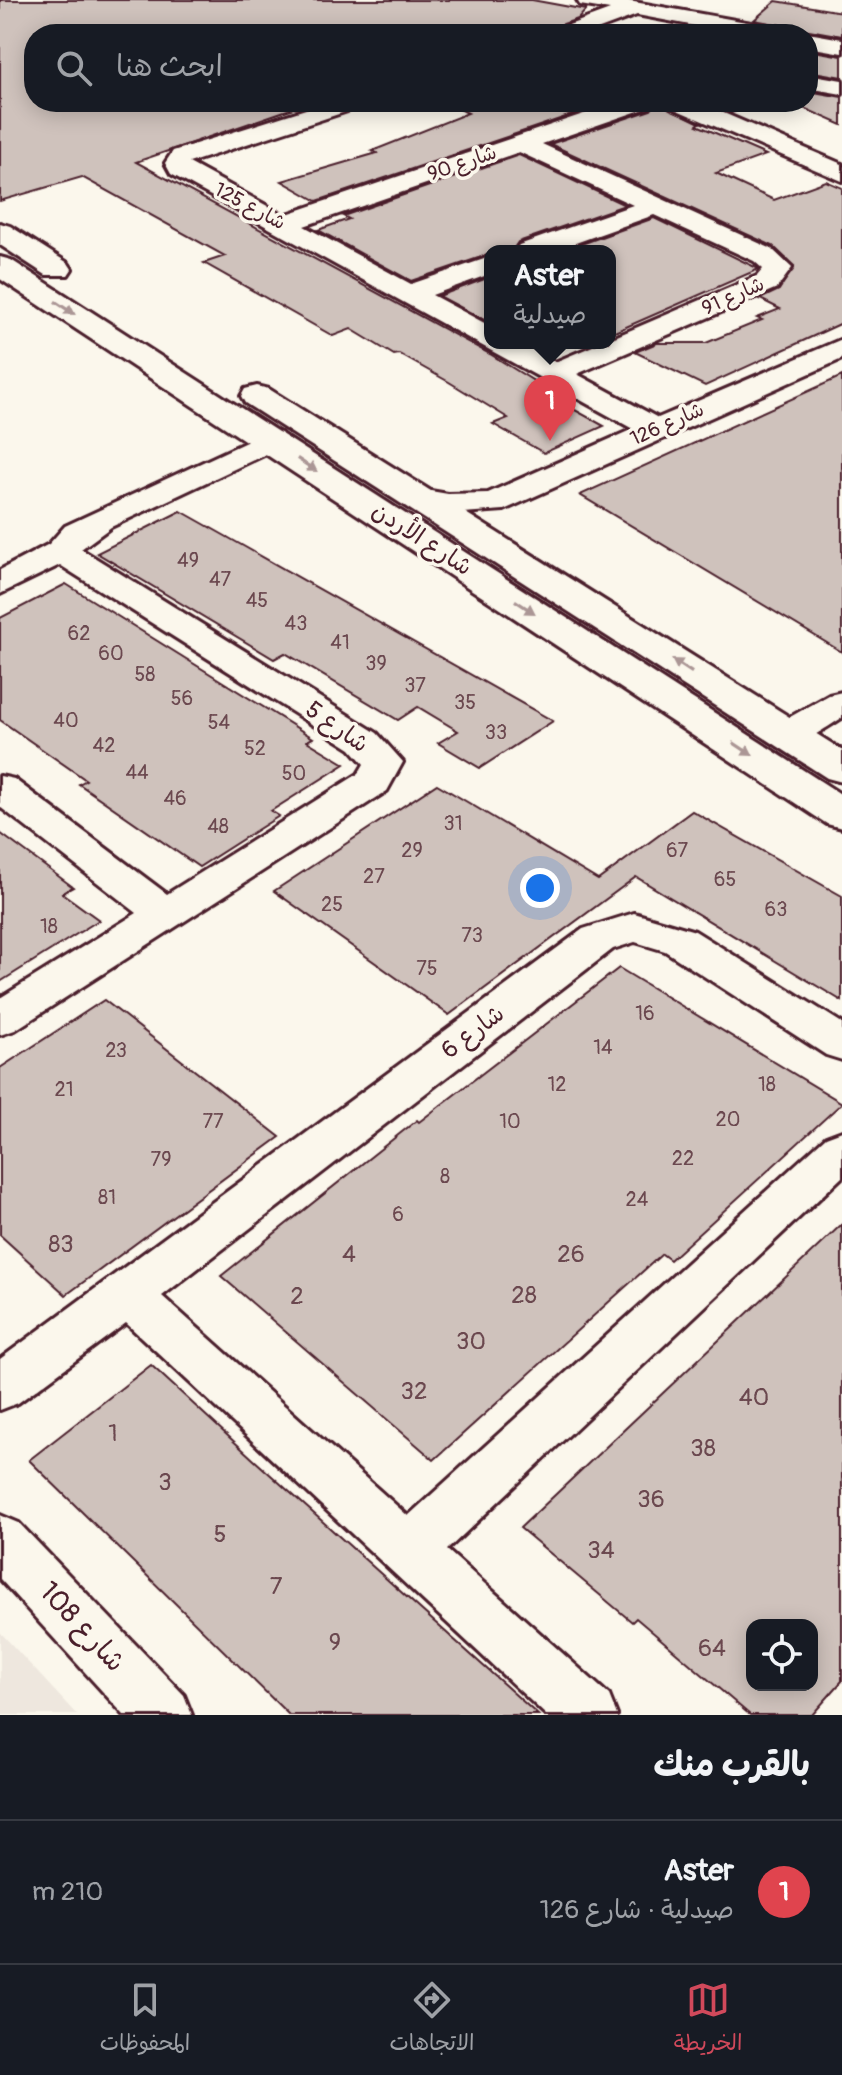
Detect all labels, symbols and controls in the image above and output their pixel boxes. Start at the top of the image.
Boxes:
search box [24,24,818,112]
icon: search [52,46,96,90]
text: ابحث هنا [116,48,223,85]
street label: شارع 90 [424,140,500,187]
street label: شارع 125 [209,177,290,236]
popup [484,245,616,349]
text: Aster [513,257,584,294]
street label: شارع 91 [698,271,769,322]
text: صيدلية [513,299,587,331]
one-way arrow [55,301,76,316]
pin: 1 [524,375,576,441]
street label: شارع 126 [626,397,708,452]
one-way arrow [297,457,318,472]
street label: شارع الأردن [365,493,479,584]
house number: 49 [177,548,199,573]
house number: 47 [209,567,232,592]
house number: 45 [246,588,268,613]
one-way arrow [514,599,536,614]
house number: 43 [285,611,307,636]
house number: 62 [68,621,90,646]
house number: 41 [330,630,350,655]
house number: 60 [98,641,124,666]
house number: 39 [365,651,387,676]
one-way arrow [671,660,693,674]
house number: 58 [135,662,155,687]
house number: 37 [404,673,426,698]
house number: 56 [171,686,193,711]
house number: 35 [454,690,476,715]
street label: شارع 5 [299,695,374,761]
house number: 40 [53,708,79,733]
house number: 54 [208,710,231,735]
house number: 33 [485,720,507,745]
house number: 42 [93,733,115,758]
house number: 52 [244,736,266,761]
one-way arrow [732,742,753,757]
house number: 44 [125,760,149,785]
house number: 50 [282,761,306,786]
house number: 46 [163,786,187,811]
house number: 31 [444,811,462,836]
house number: 48 [207,814,229,839]
house number: 29 [401,838,423,863]
house number: 67 [666,838,688,863]
house number: 27 [363,864,385,889]
house number: 65 [714,867,736,892]
your location [520,868,560,908]
house number: 25 [321,892,343,917]
house number: 63 [765,897,787,922]
house number: 18 [40,914,58,939]
house number: 73 [461,923,483,948]
house number: 75 [416,956,438,981]
street label: شارع 6 [436,999,511,1067]
house number: 16 [635,1001,655,1026]
house number: 14 [593,1035,613,1060]
house number: 23 [105,1038,127,1063]
house number: 12 [548,1072,567,1097]
house number: 18 [758,1072,776,1097]
house number: 21 [55,1077,74,1102]
house number: 20 [716,1107,740,1132]
house number: 77 [202,1109,224,1134]
house number: 10 [499,1109,521,1134]
house number: 22 [672,1146,694,1171]
house number: 79 [151,1147,171,1172]
house number: 8 [440,1164,450,1189]
house number: 81 [98,1185,116,1210]
house number: 24 [626,1187,649,1212]
house number: 6 [392,1202,404,1227]
house number: 83 [48,1230,74,1259]
house number: 4 [342,1240,356,1269]
house number: 26 [557,1240,585,1269]
house number: 28 [511,1281,537,1310]
house number: 2 [290,1282,304,1311]
house number: 30 [456,1327,486,1356]
house number: 32 [401,1377,427,1406]
house number: 40 [739,1383,769,1412]
house number: 1 [108,1419,118,1448]
house number: 38 [690,1434,716,1463]
house number: 3 [158,1468,172,1497]
house number: 36 [637,1485,665,1514]
house number: 5 [213,1520,227,1549]
house number: 34 [587,1536,615,1565]
house number: 7 [270,1572,283,1601]
street label: شارع 108 [31,1575,133,1680]
map controls [746,1619,818,1691]
button: locate [746,1619,818,1691]
house number: 9 [329,1628,341,1657]
house number: 64 [698,1634,726,1663]
text: بالقرب منك [654,1744,810,1787]
text: Aster [664,1852,734,1889]
text: 210 m [32,1876,103,1908]
text: 1 [779,1876,789,1908]
text: صيدلية · شارع 126 [540,1894,734,1926]
tab: المحفوظات [100,1978,190,2062]
tab: الاتجاهات [390,1978,474,2062]
tab: الخريطة [674,1978,742,2062]

